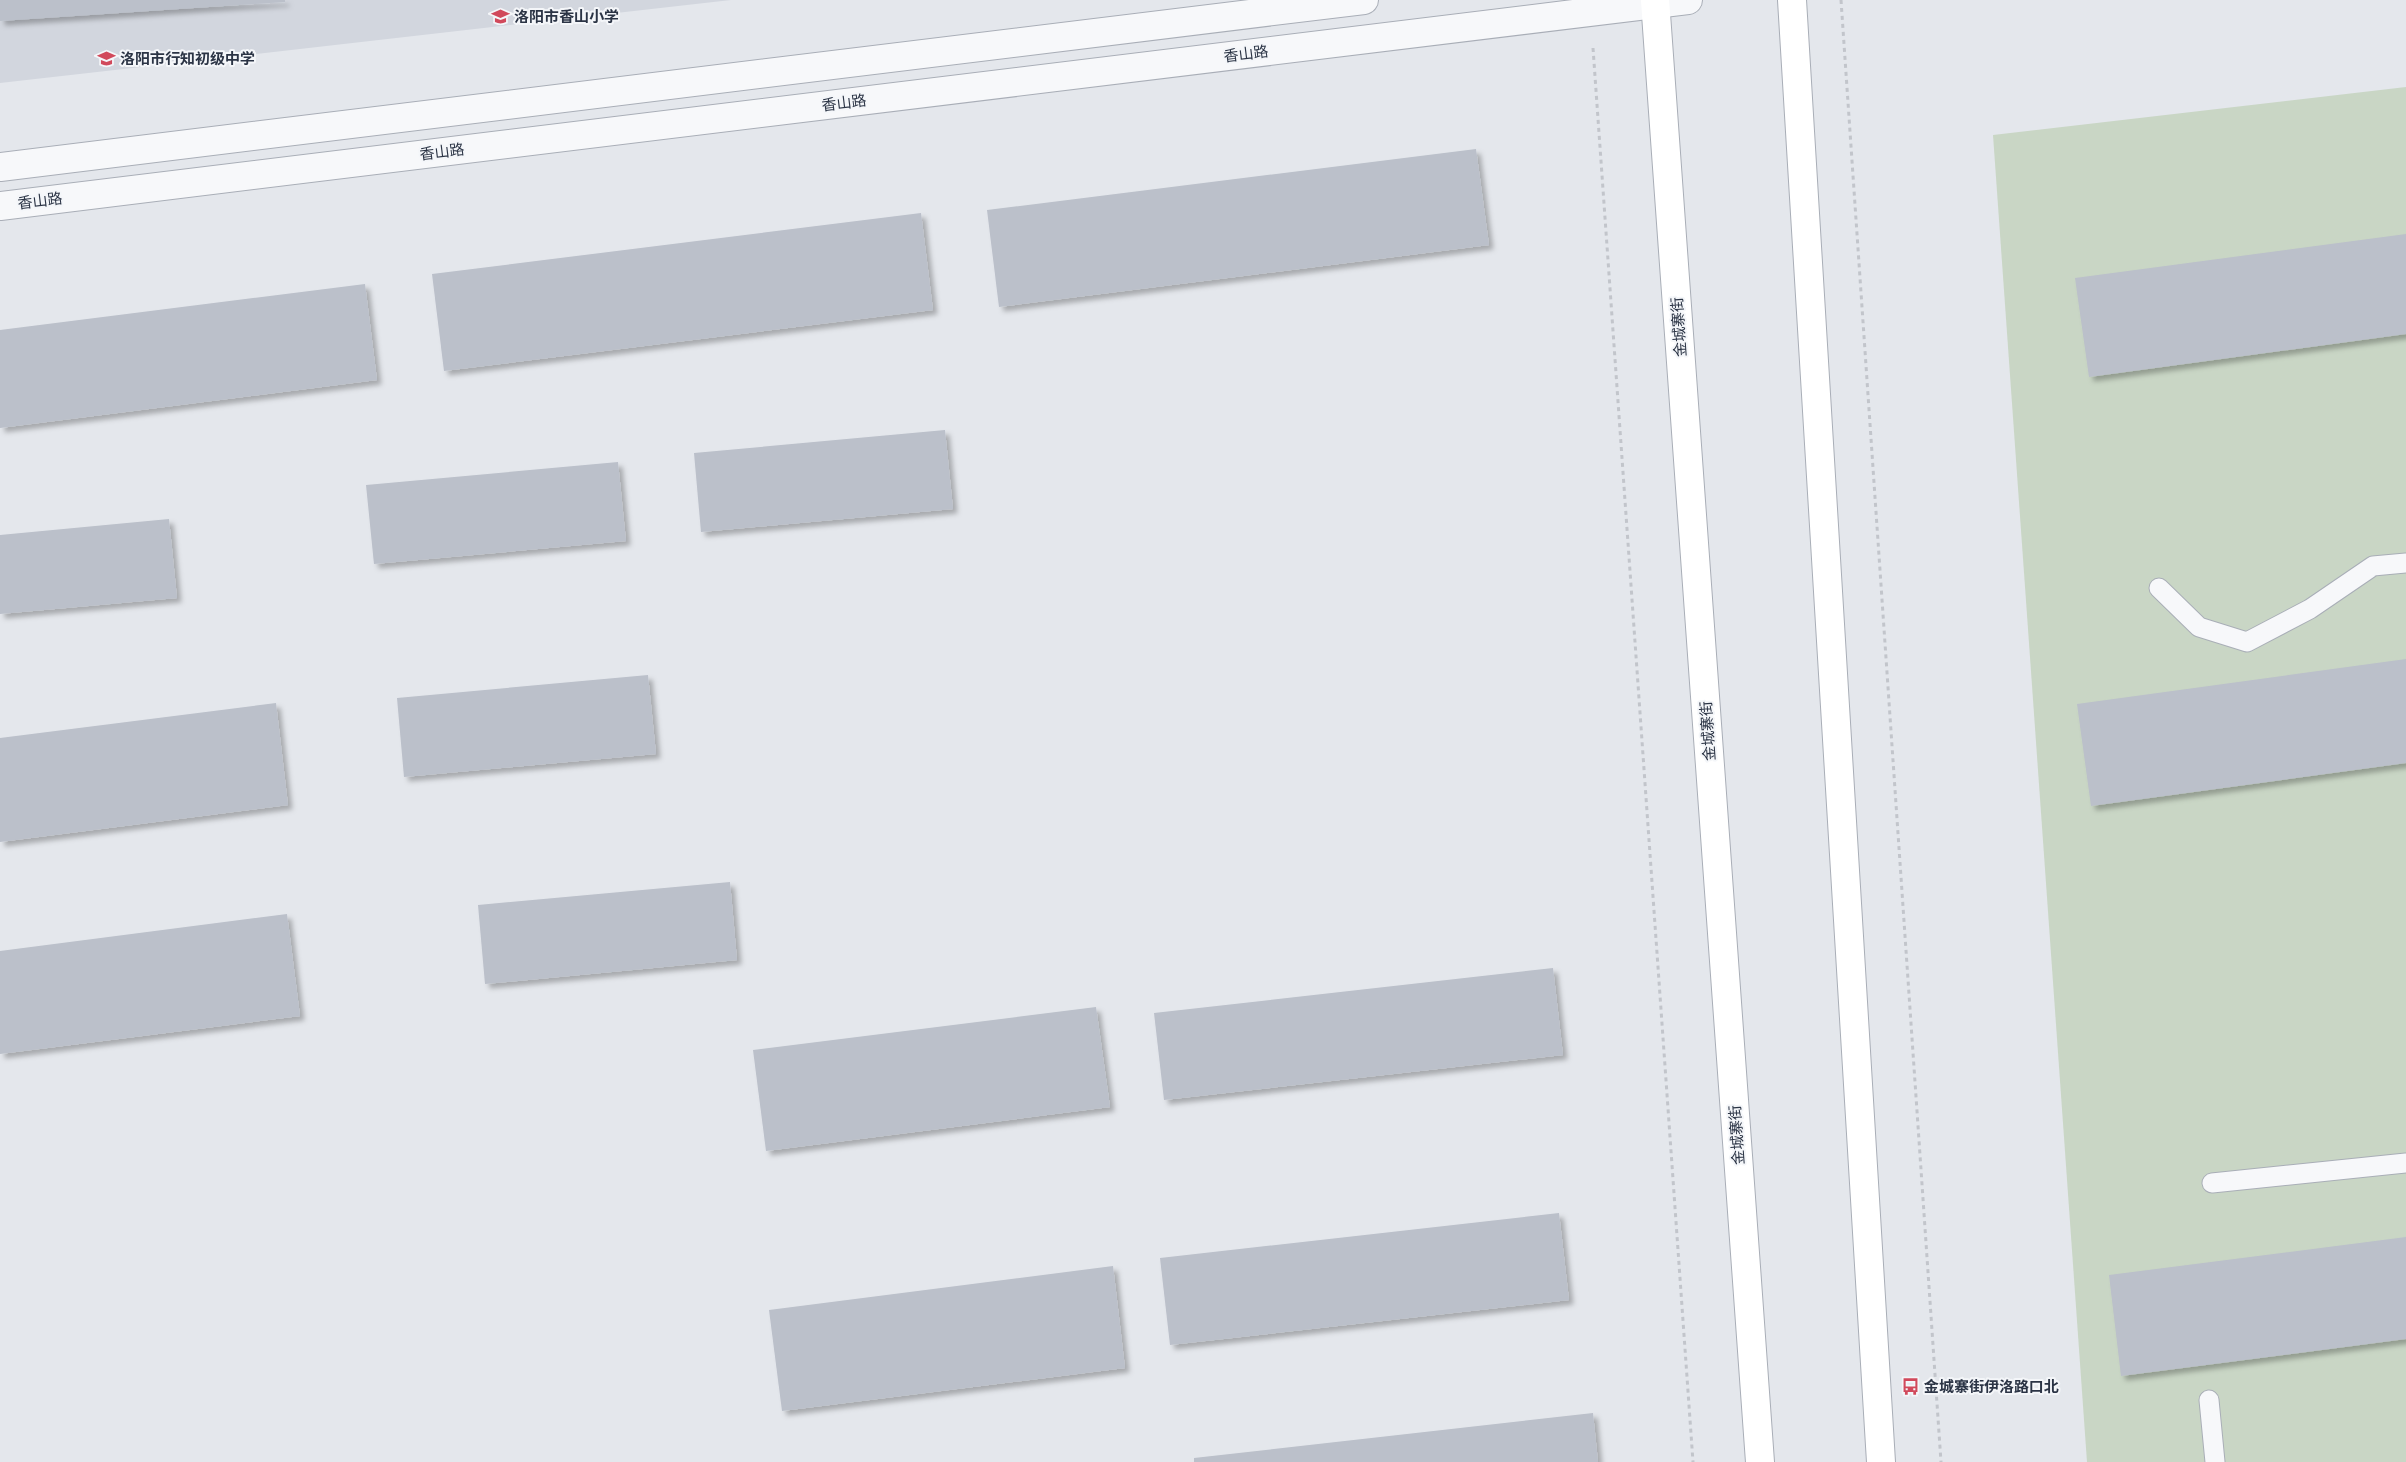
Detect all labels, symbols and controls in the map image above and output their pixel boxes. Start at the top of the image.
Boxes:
school or university icon: 洛阳市香山小学 [490,7,510,27]
place label: 洛阳市香山小学 [514,7,619,26]
street label: 香山路 [1222,41,1269,66]
school or university icon: 洛阳市行知初级中学 [96,49,116,69]
place label: 洛阳市行知初级中学 [120,49,255,68]
street label: 香山路 [820,90,867,115]
street label: 香山路 [418,139,465,164]
street label: 香山路 [16,188,63,213]
street label: 金城寨街 [1667,296,1690,358]
street label: 金城寨街 [1696,700,1719,762]
street label: 金城寨街 [1725,1104,1748,1166]
bus stop icon: 金城寨街伊洛路口北 [1900,1377,1920,1397]
place label: 金城寨街伊洛路口北 [1924,1377,2059,1396]

